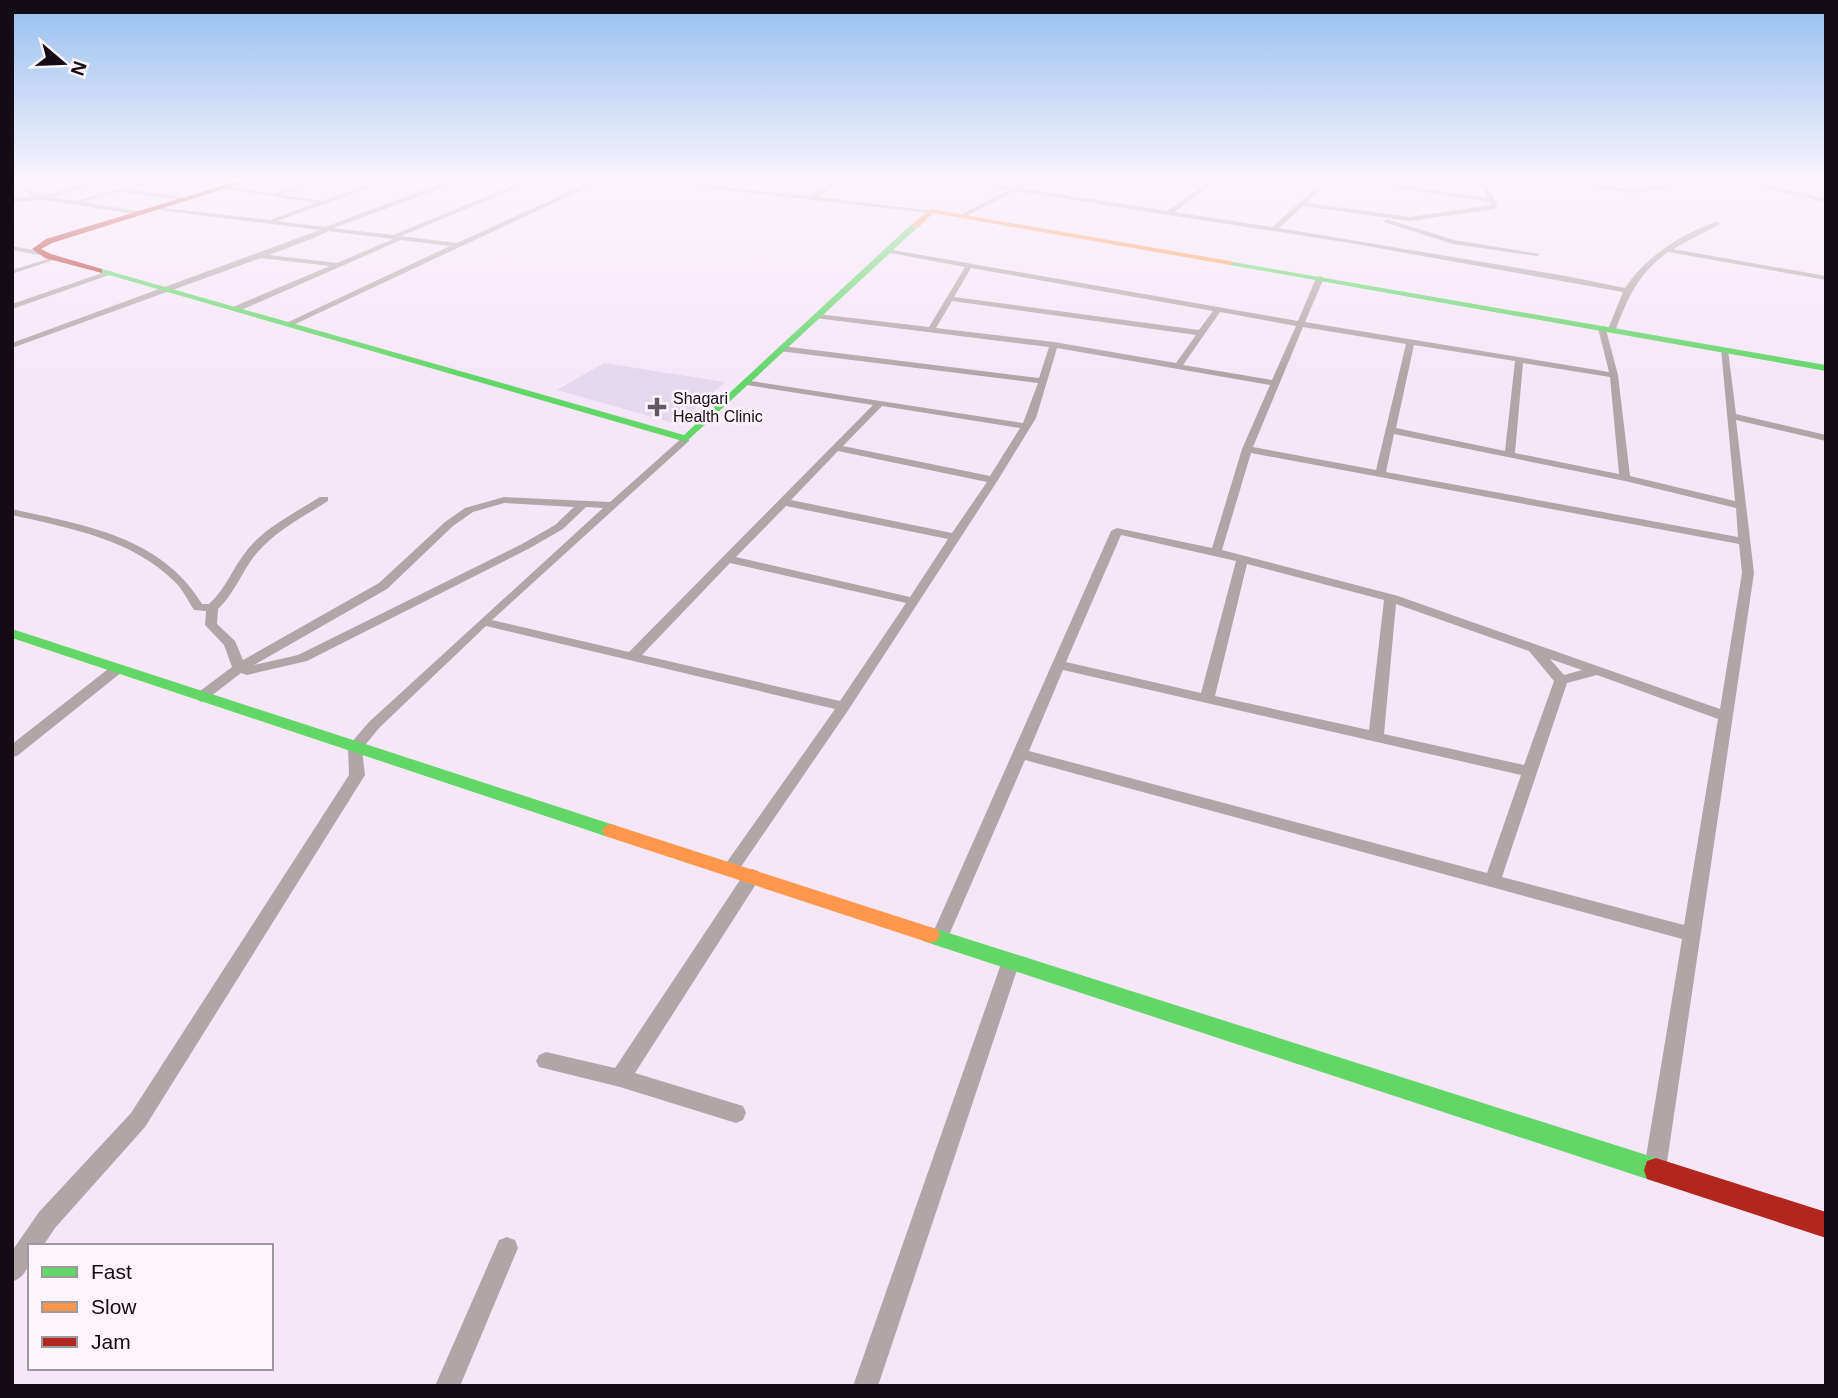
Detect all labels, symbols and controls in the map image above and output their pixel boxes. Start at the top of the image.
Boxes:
north arrow [28,28,98,98]
text: N [66,58,91,78]
place label: Shagari Health Clinic [673,390,763,425]
marker: Shagari Health Clinic [647,397,667,417]
legend [28,1244,273,1370]
text: Fast [91,1260,132,1283]
text: Slow [91,1295,137,1318]
text: Jam [91,1330,131,1353]

